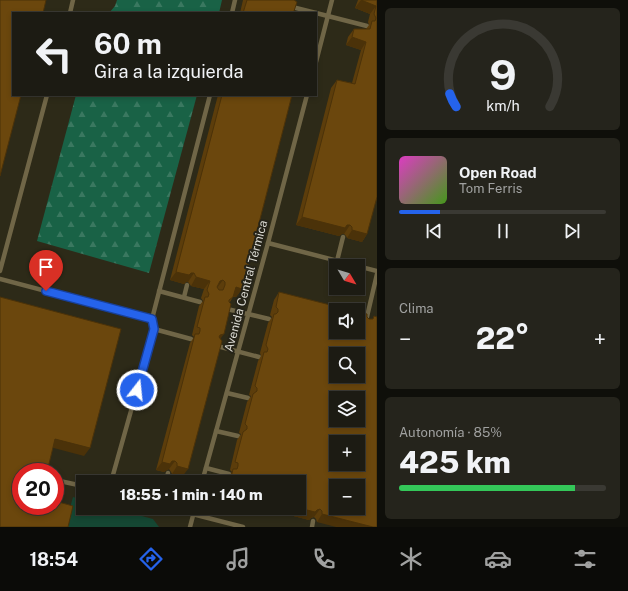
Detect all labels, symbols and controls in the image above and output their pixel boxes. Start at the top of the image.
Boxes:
text: 60 m [94,27,162,60]
icon: left [28,28,80,80]
text: 9 [489,50,516,99]
text: Gira a la izquierda [94,61,243,82]
text: km/h [486,96,519,113]
text: Open Road [459,164,537,181]
text: Tom Ferris [459,181,522,196]
street label: Avenida Central Térmica [222,219,270,353]
icon: previous [423,220,445,242]
icon: pause [492,220,514,242]
icon: next [561,220,583,242]
pin [29,250,63,291]
icon: arrive [35,256,57,278]
north arrow [329,259,365,295]
map controls [329,259,365,515]
text: Clima [399,301,434,316]
button: sound [329,303,365,339]
text: 22° [476,320,529,356]
text: − [399,326,411,352]
text: + [594,326,606,352]
button: search [329,347,365,383]
position arrow [116,369,158,411]
button: layers [329,391,365,427]
text: Autonomía · 85% [399,425,502,440]
button: + [329,435,365,471]
text: 425 km [399,444,511,480]
speed limit sign: 20 [12,463,64,515]
button: − [329,479,365,515]
text: 18:55 · 1 min · 140 m [119,486,263,503]
icon: directions [137,545,165,573]
icon: music [224,545,252,573]
icon: phone [310,545,338,573]
icon: climate [397,545,425,573]
icon: car [484,545,512,573]
icon: filters [571,545,599,573]
text: 18:54 [29,549,78,570]

